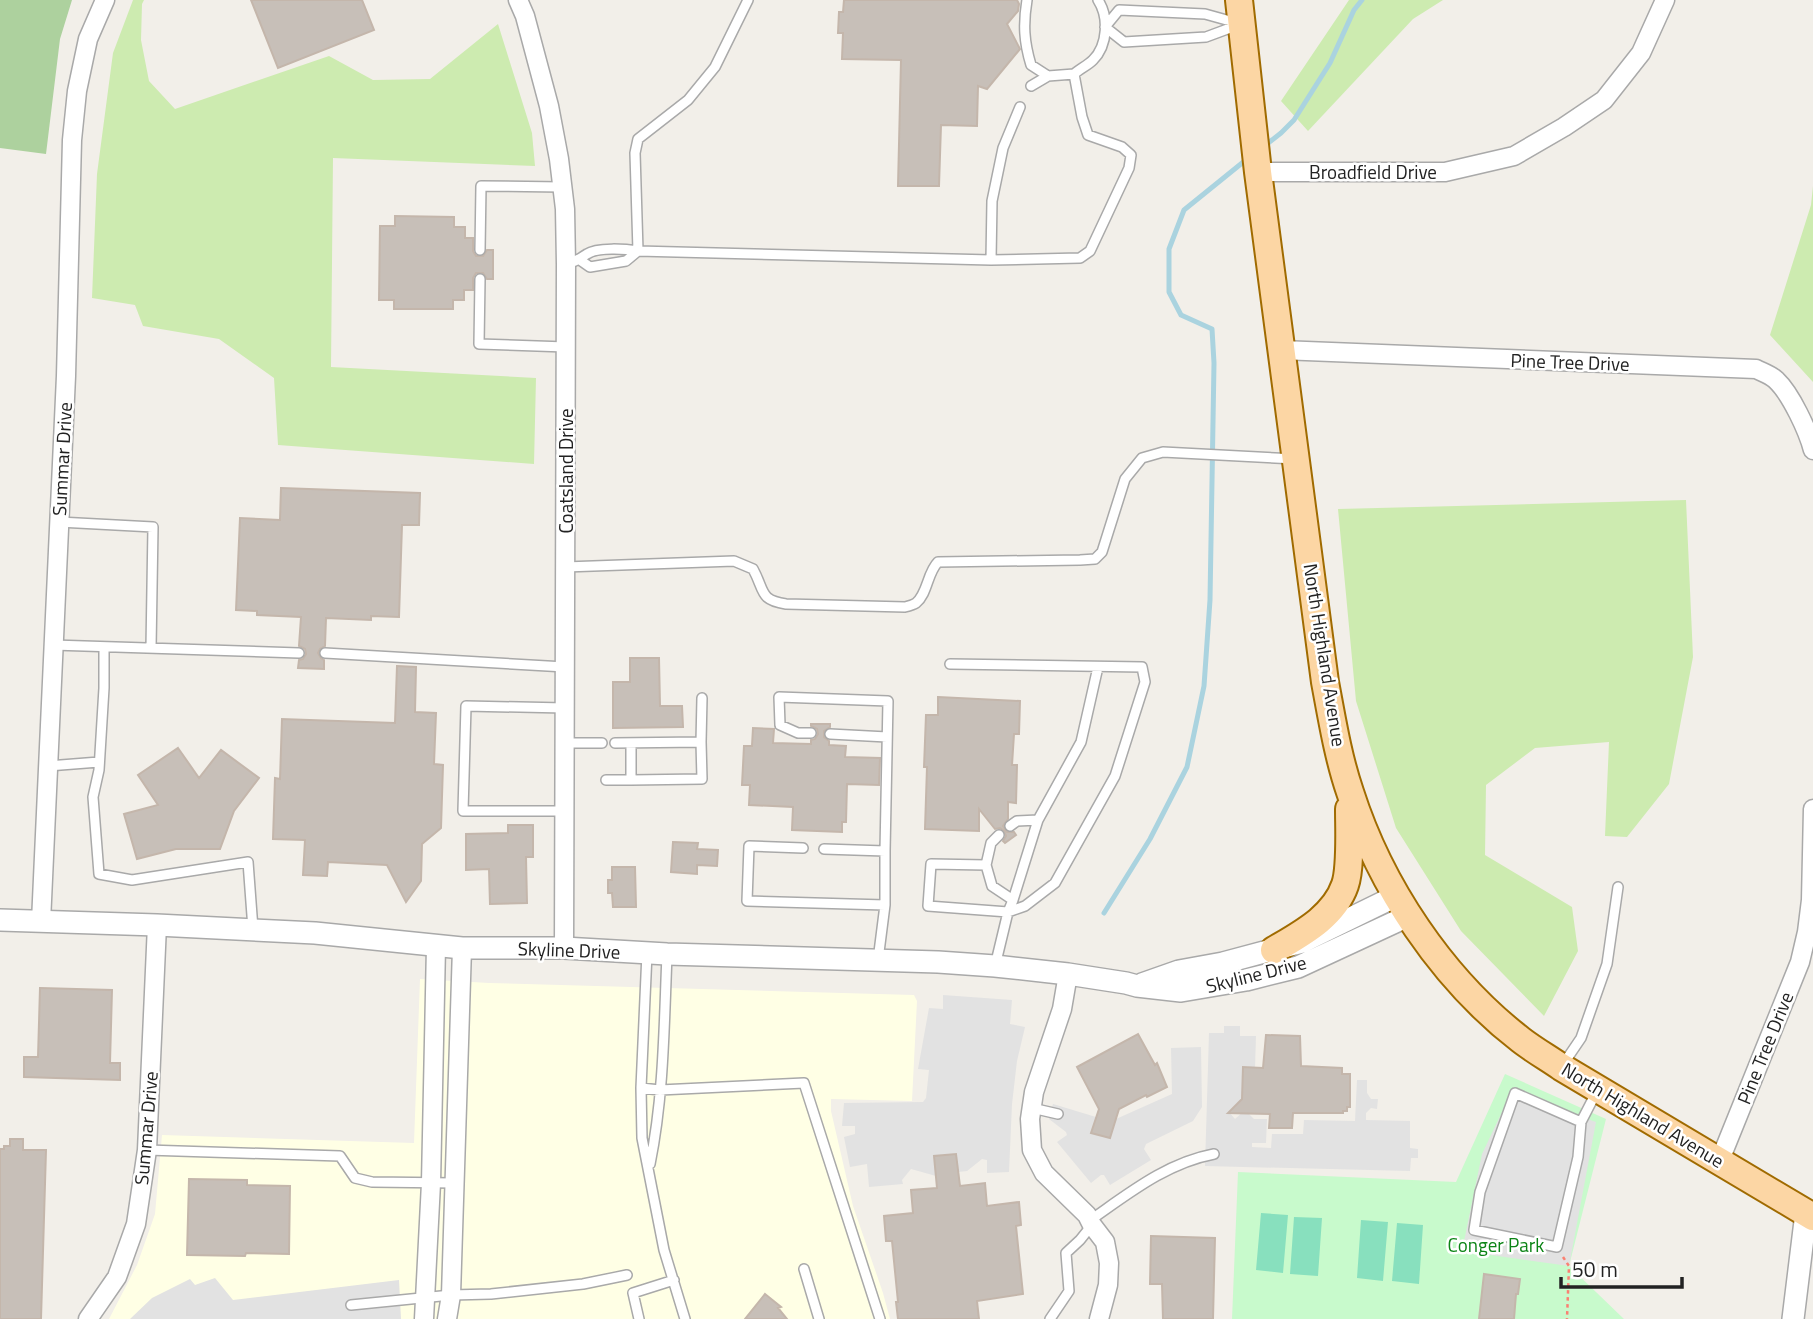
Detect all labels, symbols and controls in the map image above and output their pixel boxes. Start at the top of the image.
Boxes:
street label: Broadfield Drive [1309,157,1437,186]
street label: Pine Tree Drive [1510,345,1630,378]
street label: Summar Drive [44,401,79,517]
street label: Coatsland Drive [551,408,580,534]
street label: North Highland Avenue [1297,561,1354,749]
street label: Skyline Drive [517,933,621,966]
street label: Skyline Drive [1203,947,1309,1000]
street label: Pine Tree Drive [1729,987,1800,1108]
street label: North Highland Avenue [1556,1054,1730,1175]
street label: Summar Drive [126,1070,165,1186]
park label: Conger Park [1448,1230,1544,1259]
scale bar [1561,1246,1682,1290]
text: 50 m [1572,1253,1618,1285]

